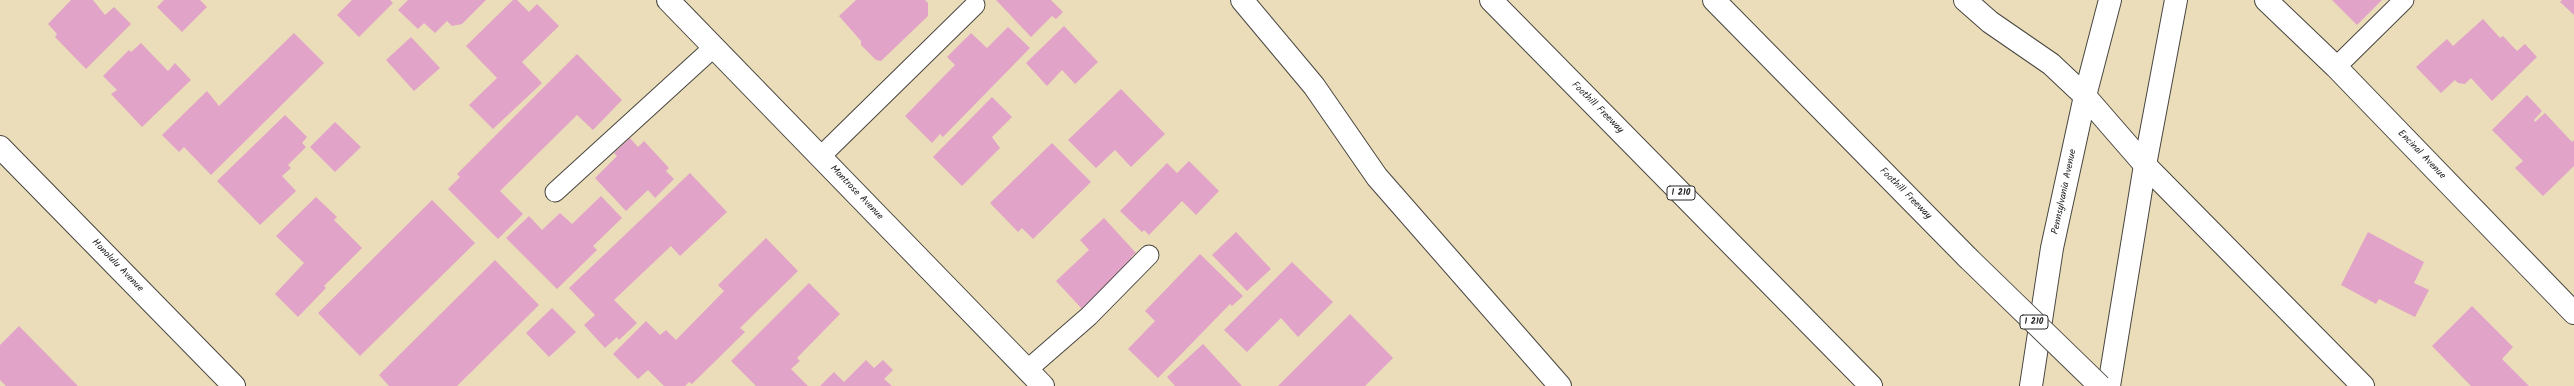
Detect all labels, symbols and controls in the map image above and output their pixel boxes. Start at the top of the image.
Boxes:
street label: Foothill Freeway [1569,80,1625,136]
street label: Encinal Avenue [2394,128,2448,182]
street label: Pennsylvania Avenue [2050,148,2080,236]
street label: Montrose Avenue [827,163,885,223]
street label: Foothill Freeway [1877,166,1933,222]
road number: I 210 [1667,186,1695,200]
street label: Honolulu Avenue [89,237,145,295]
road number: I 210 [2020,315,2048,329]

